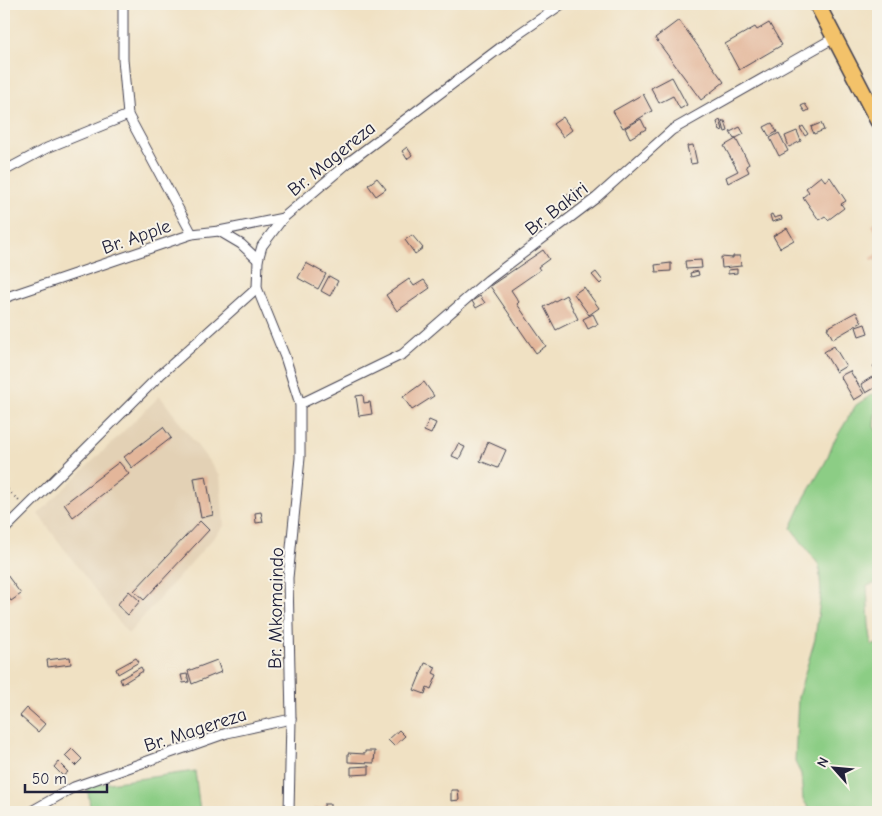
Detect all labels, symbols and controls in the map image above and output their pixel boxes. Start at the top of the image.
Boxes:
street label: Br. Magereza [283,117,380,201]
street label: Br. Bakiri [521,177,592,240]
street label: Br. Apple [99,215,174,259]
street label: Br. Mkomaindo [264,547,288,669]
street label: Br. Magereza [141,703,249,757]
north arrow [810,744,860,794]
text: N [813,754,833,770]
scale bar [25,761,108,793]
text: 50 m [32,770,67,788]

